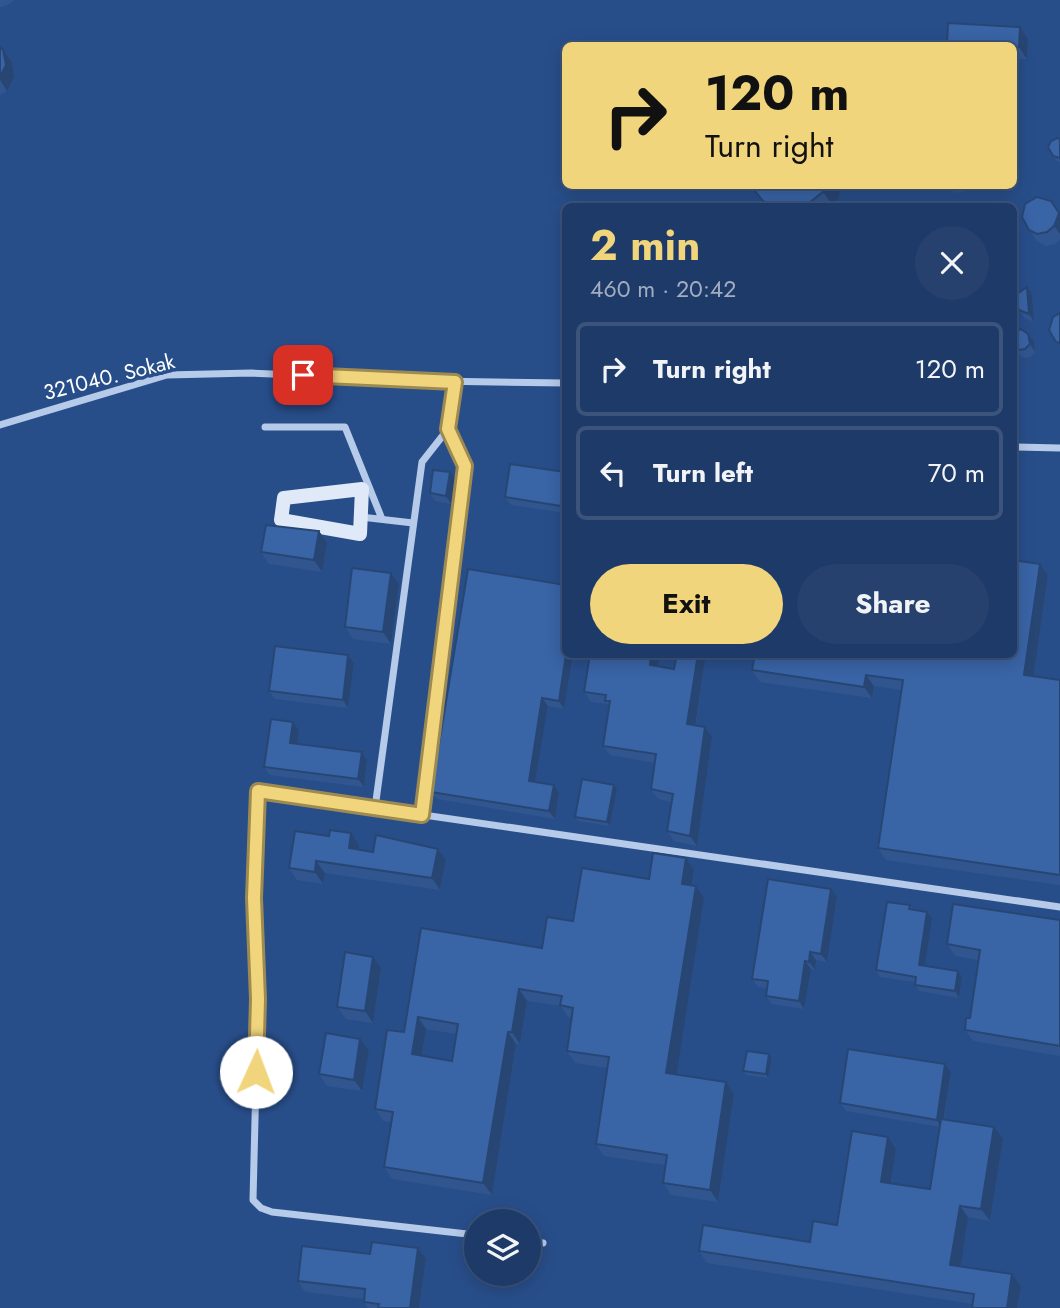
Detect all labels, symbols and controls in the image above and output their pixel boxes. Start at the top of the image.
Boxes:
text: 120 m [705,58,849,128]
icon: right [590,70,681,161]
text: Turn right [705,123,834,169]
text: 2 min [590,215,700,276]
button: close [915,226,989,300]
text: 460 m · 20:42 [590,272,736,306]
pin [273,345,333,405]
street label: 321040. Sokak [40,346,179,408]
icon: right [594,350,632,388]
text: Turn right [653,350,771,388]
text: 120 m [915,350,985,388]
icon: arrive [284,356,322,394]
icon: left [594,454,632,492]
text: Turn left [653,454,753,492]
text: 70 m [928,454,985,492]
button: Exit [590,564,783,644]
button: Share [797,564,989,644]
position arrow [219,1035,293,1109]
map controls [464,1209,541,1286]
button: layers [464,1209,541,1286]

